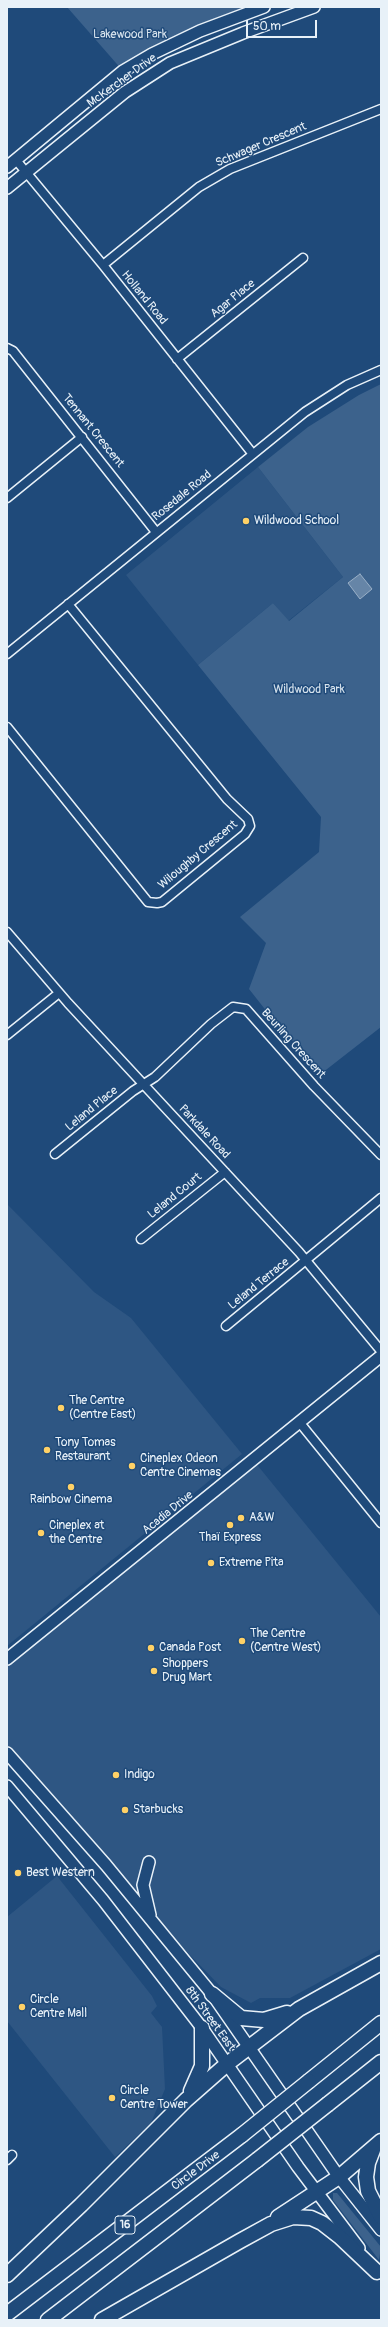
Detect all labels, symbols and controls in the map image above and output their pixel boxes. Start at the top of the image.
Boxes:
scale bar [248,12,319,38]
text: 50 m [253,19,281,34]
park label: Lakewood Park [93,28,167,42]
street label: McKercher Drive [84,51,160,111]
street label: Schwager Crescent [213,119,309,171]
street label: Holland Road [118,268,170,328]
street label: Agar Place [208,277,258,321]
street label: Tennant Crescent [59,391,127,471]
street label: Rosedale Road [149,468,215,524]
place label: Wildwood School [254,514,339,528]
marker: Wildwood School [241,516,251,526]
park label: Wildwood Park [273,683,345,697]
street label: Wiloughby Crescent [155,818,241,892]
street label: Beurling Crescent [258,1006,328,1082]
street label: Leland Place [63,1084,121,1134]
street label: Parkdale Road [175,1102,233,1162]
street label: Leland Court [145,1170,205,1222]
street label: Leland Terrace [226,1255,292,1313]
place label: The Centre (Centre East) [69,1394,136,1422]
marker: The Centre (Centre East) [56,1403,66,1413]
place label: Tony Tomas Restaurant [55,1436,116,1464]
marker: Tony Tomas Restaurant [42,1445,52,1455]
place label: Cineplex Odeon Centre Cinemas [140,1452,221,1480]
marker: Cineplex Odeon Centre Cinemas [127,1461,137,1471]
marker: Rainbow Cinema [66,1482,76,1492]
street label: Acadia Drive [140,1488,196,1538]
place label: Rainbow Cinema [30,1493,112,1507]
place label: A&W [249,1511,275,1525]
marker: A&W [236,1513,246,1523]
place label: Cineplex at the Centre [49,1519,104,1547]
marker: Thaï Express [225,1520,235,1530]
marker: Cineplex at the Centre [36,1528,46,1538]
place label: Thaï Express [199,1531,261,1545]
place label: Extreme Pita [219,1556,284,1570]
marker: Extreme Pita [206,1558,216,1568]
place label: The Centre (Centre West) [250,1627,322,1655]
marker: The Centre (Centre West) [237,1636,247,1646]
place label: Canada Post [159,1641,221,1655]
marker: Canada Post [146,1643,156,1653]
place label: Shoppers Drug Mart [162,1657,212,1685]
marker: Shoppers Drug Mart [149,1666,159,1676]
place label: Indigo [124,1768,155,1782]
marker: Indigo [111,1770,121,1780]
place label: Starbucks [133,1803,183,1817]
marker: Starbucks [120,1805,130,1815]
place label: Best Western [26,1866,95,1880]
marker: Best Western [13,1868,23,1878]
street label: 8th Street East [182,1984,238,2054]
place label: Circle Centre Mall [30,1993,87,2021]
marker: Circle Centre Mall [17,2002,27,2012]
place label: Circle Centre Tower [120,2084,188,2112]
marker: Circle Centre Tower [107,2093,117,2103]
street label: Circle Drive [169,2148,223,2194]
road number: 16 [115,2216,135,2234]

